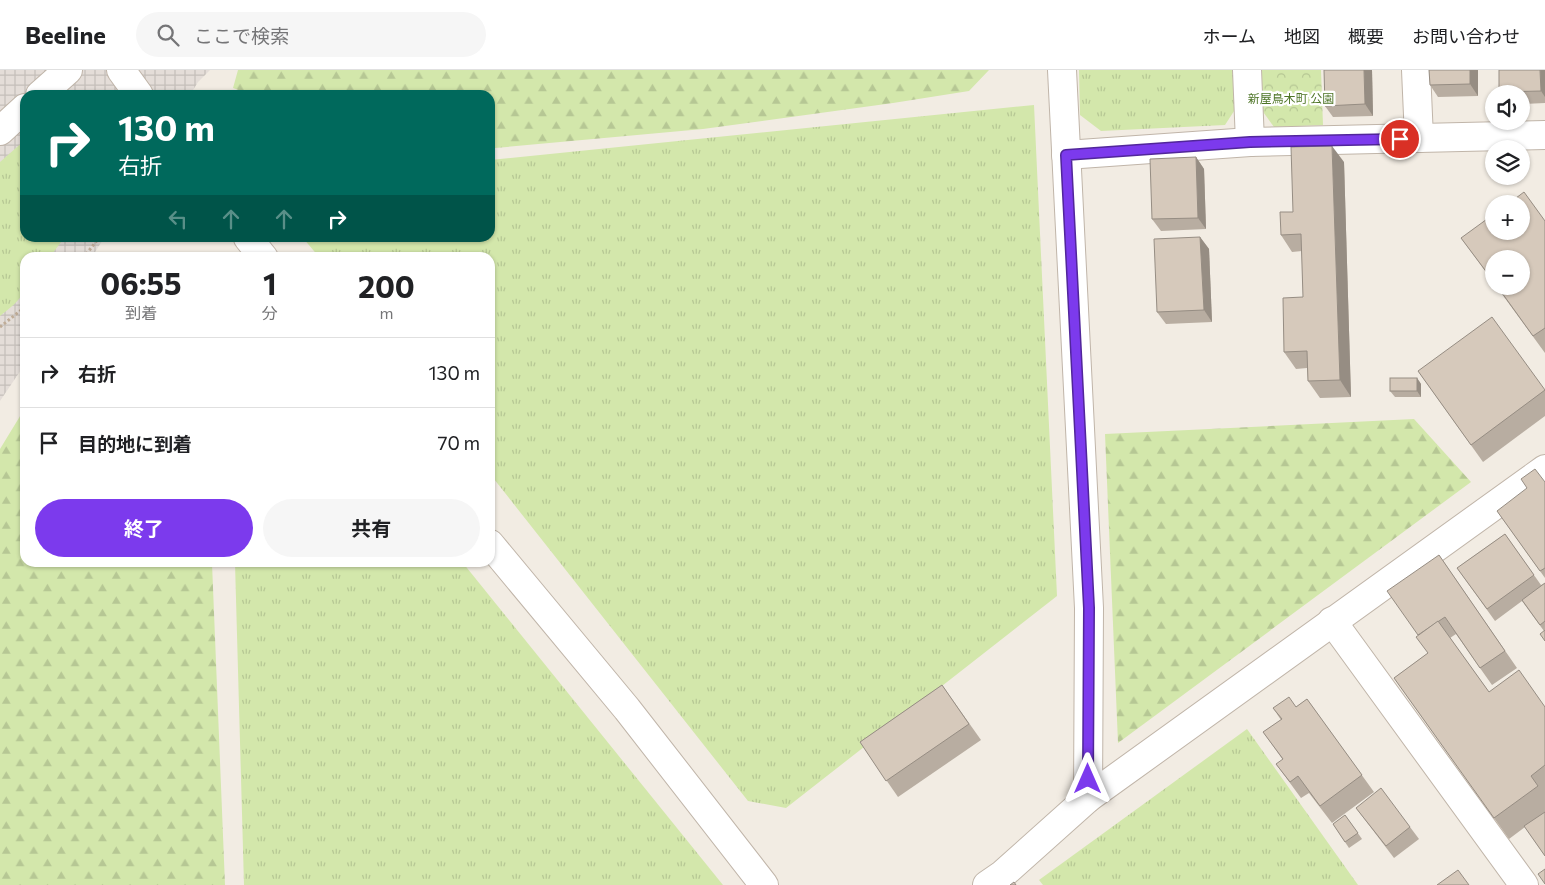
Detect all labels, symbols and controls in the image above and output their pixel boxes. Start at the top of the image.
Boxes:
search box [136,12,486,57]
text: Beeline [25,20,106,49]
icon: search [154,21,182,49]
text: ここで検索 [194,24,289,47]
text: ホーム [1203,25,1256,47]
text: 地図 [1284,25,1320,47]
text: 概要 [1348,25,1384,47]
text: お問い合わせ [1412,25,1520,47]
map controls [1485,85,1530,295]
button: sound [1485,85,1530,130]
park label: 新屋鳥木町 公園 [1248,91,1334,105]
text: 130 m [118,105,215,148]
icon: right [35,110,100,175]
pin [1379,118,1421,160]
icon: arrive [1386,125,1414,153]
button: layers [1485,140,1530,185]
text: 右折 [118,152,162,179]
button: + [1485,195,1530,240]
icon: left [164,205,192,233]
icon: ahead [217,205,245,233]
icon: ahead [270,205,298,233]
icon: right [323,205,351,233]
button: − [1485,250,1530,295]
text: 06:55 [100,264,182,301]
text: 1 [263,264,277,301]
text: 200 [358,267,415,304]
text: 到着 [125,303,157,322]
text: 分 [262,303,278,322]
text: m [379,303,393,322]
icon: right [35,359,63,387]
text: 130 m [428,361,480,384]
text: 右折 [78,362,116,385]
icon: arrive [35,429,63,457]
text: 70 m [437,431,480,454]
text: 目的地に到着 [78,432,192,455]
button: 終了 [35,499,253,557]
button: 共有 [263,499,480,557]
position arrow [1061,752,1113,804]

